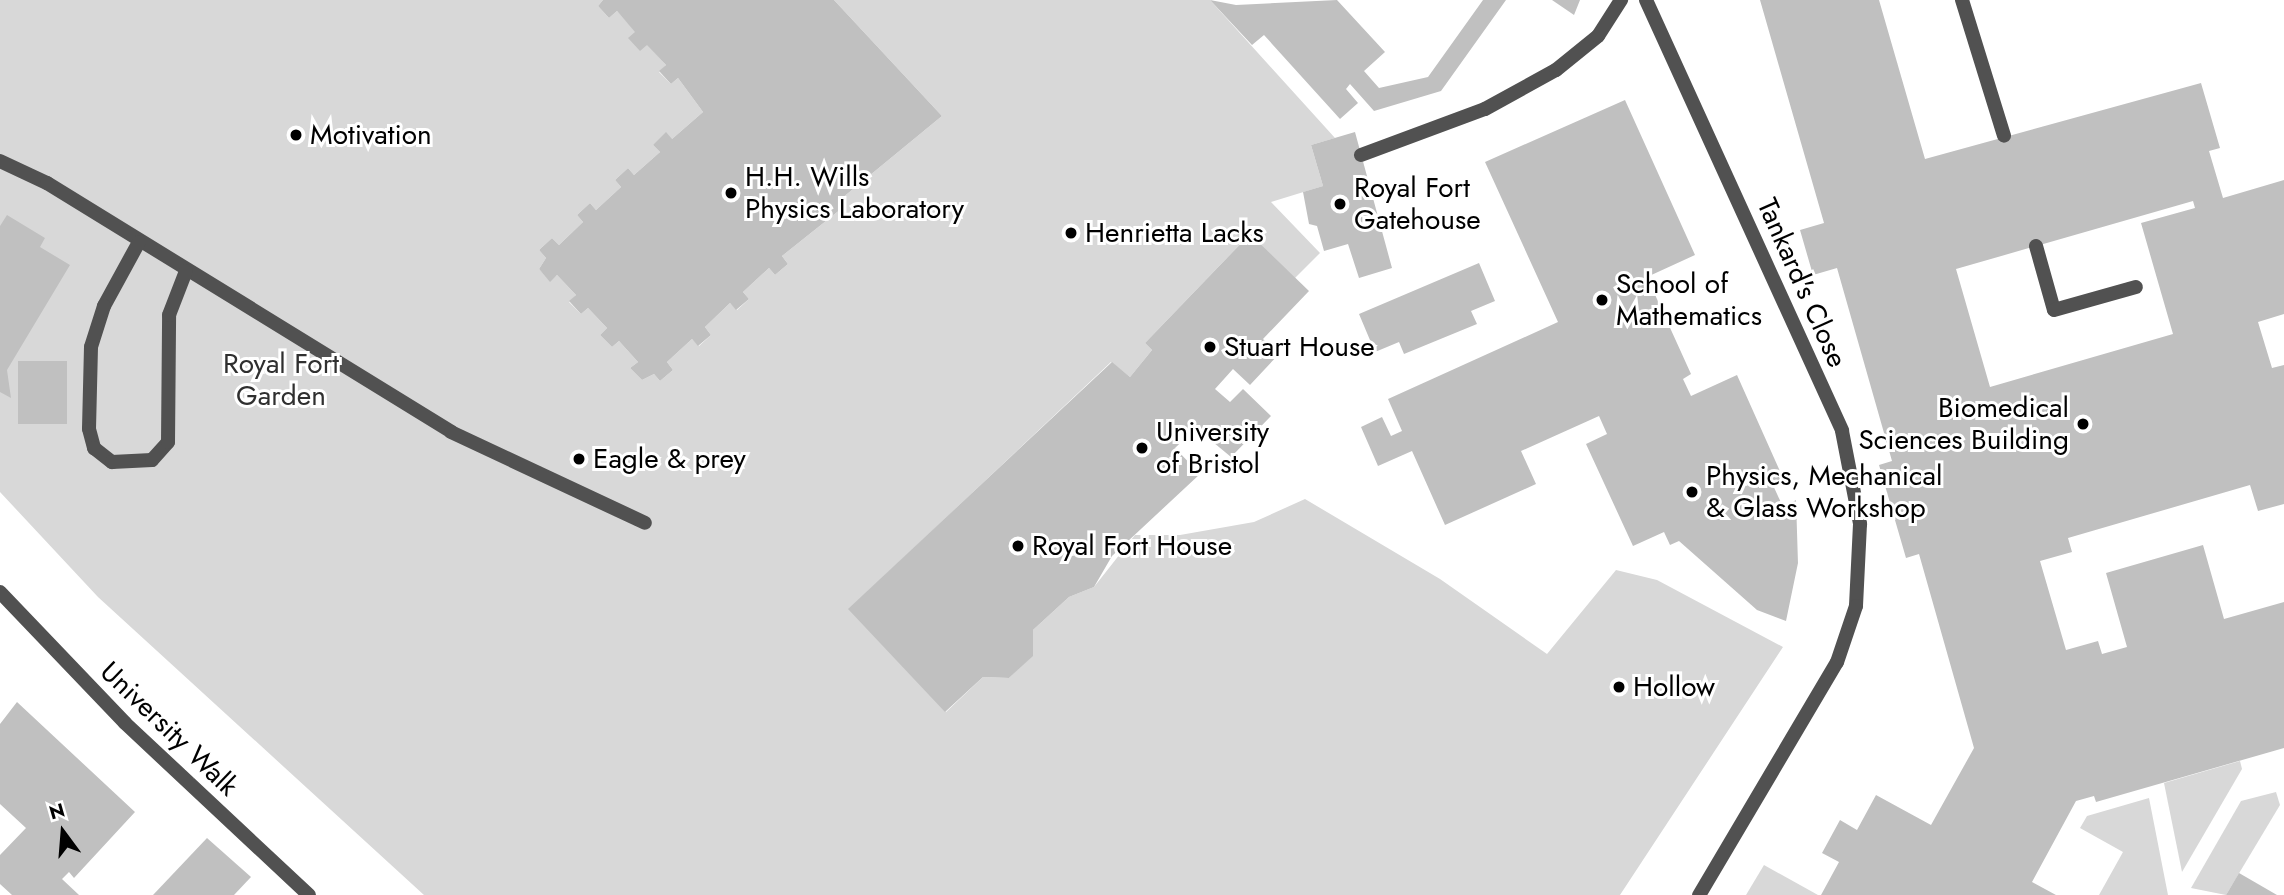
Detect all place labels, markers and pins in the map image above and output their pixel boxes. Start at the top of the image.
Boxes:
place label: Motivation [310,118,432,152]
marker: Motivation [288,127,304,143]
place label: H.H. Wills Physics Laboratory [745,160,964,226]
place label: Royal Fort Gatehouse [1354,171,1481,237]
marker: H.H. Wills Physics Laboratory [723,185,739,201]
marker: Royal Fort Gatehouse [1332,196,1348,212]
place label: Henrietta Lacks [1085,216,1264,250]
marker: Henrietta Lacks [1063,225,1079,241]
place label: School of Mathematics [1616,267,1762,333]
marker: School of Mathematics [1594,292,1610,308]
place label: Stuart House [1224,330,1375,364]
marker: Stuart House [1202,339,1218,355]
place label: Biomedical Sciences Building [1858,391,2069,457]
place label: University of Bristol [1156,415,1269,481]
marker: Biomedical Sciences Building [2075,416,2091,432]
marker: University of Bristol [1134,440,1150,456]
place label: Eagle & prey [593,442,746,476]
marker: Eagle & prey [571,451,587,467]
place label: Physics, Mechanical & Glass Workshop [1706,459,1942,525]
marker: Physics, Mechanical & Glass Workshop [1684,484,1700,500]
place label: Royal Fort House [1032,529,1232,563]
marker: Royal Fort House [1010,538,1026,554]
place label: Hollow [1633,670,1715,704]
marker: Hollow [1611,679,1627,695]

